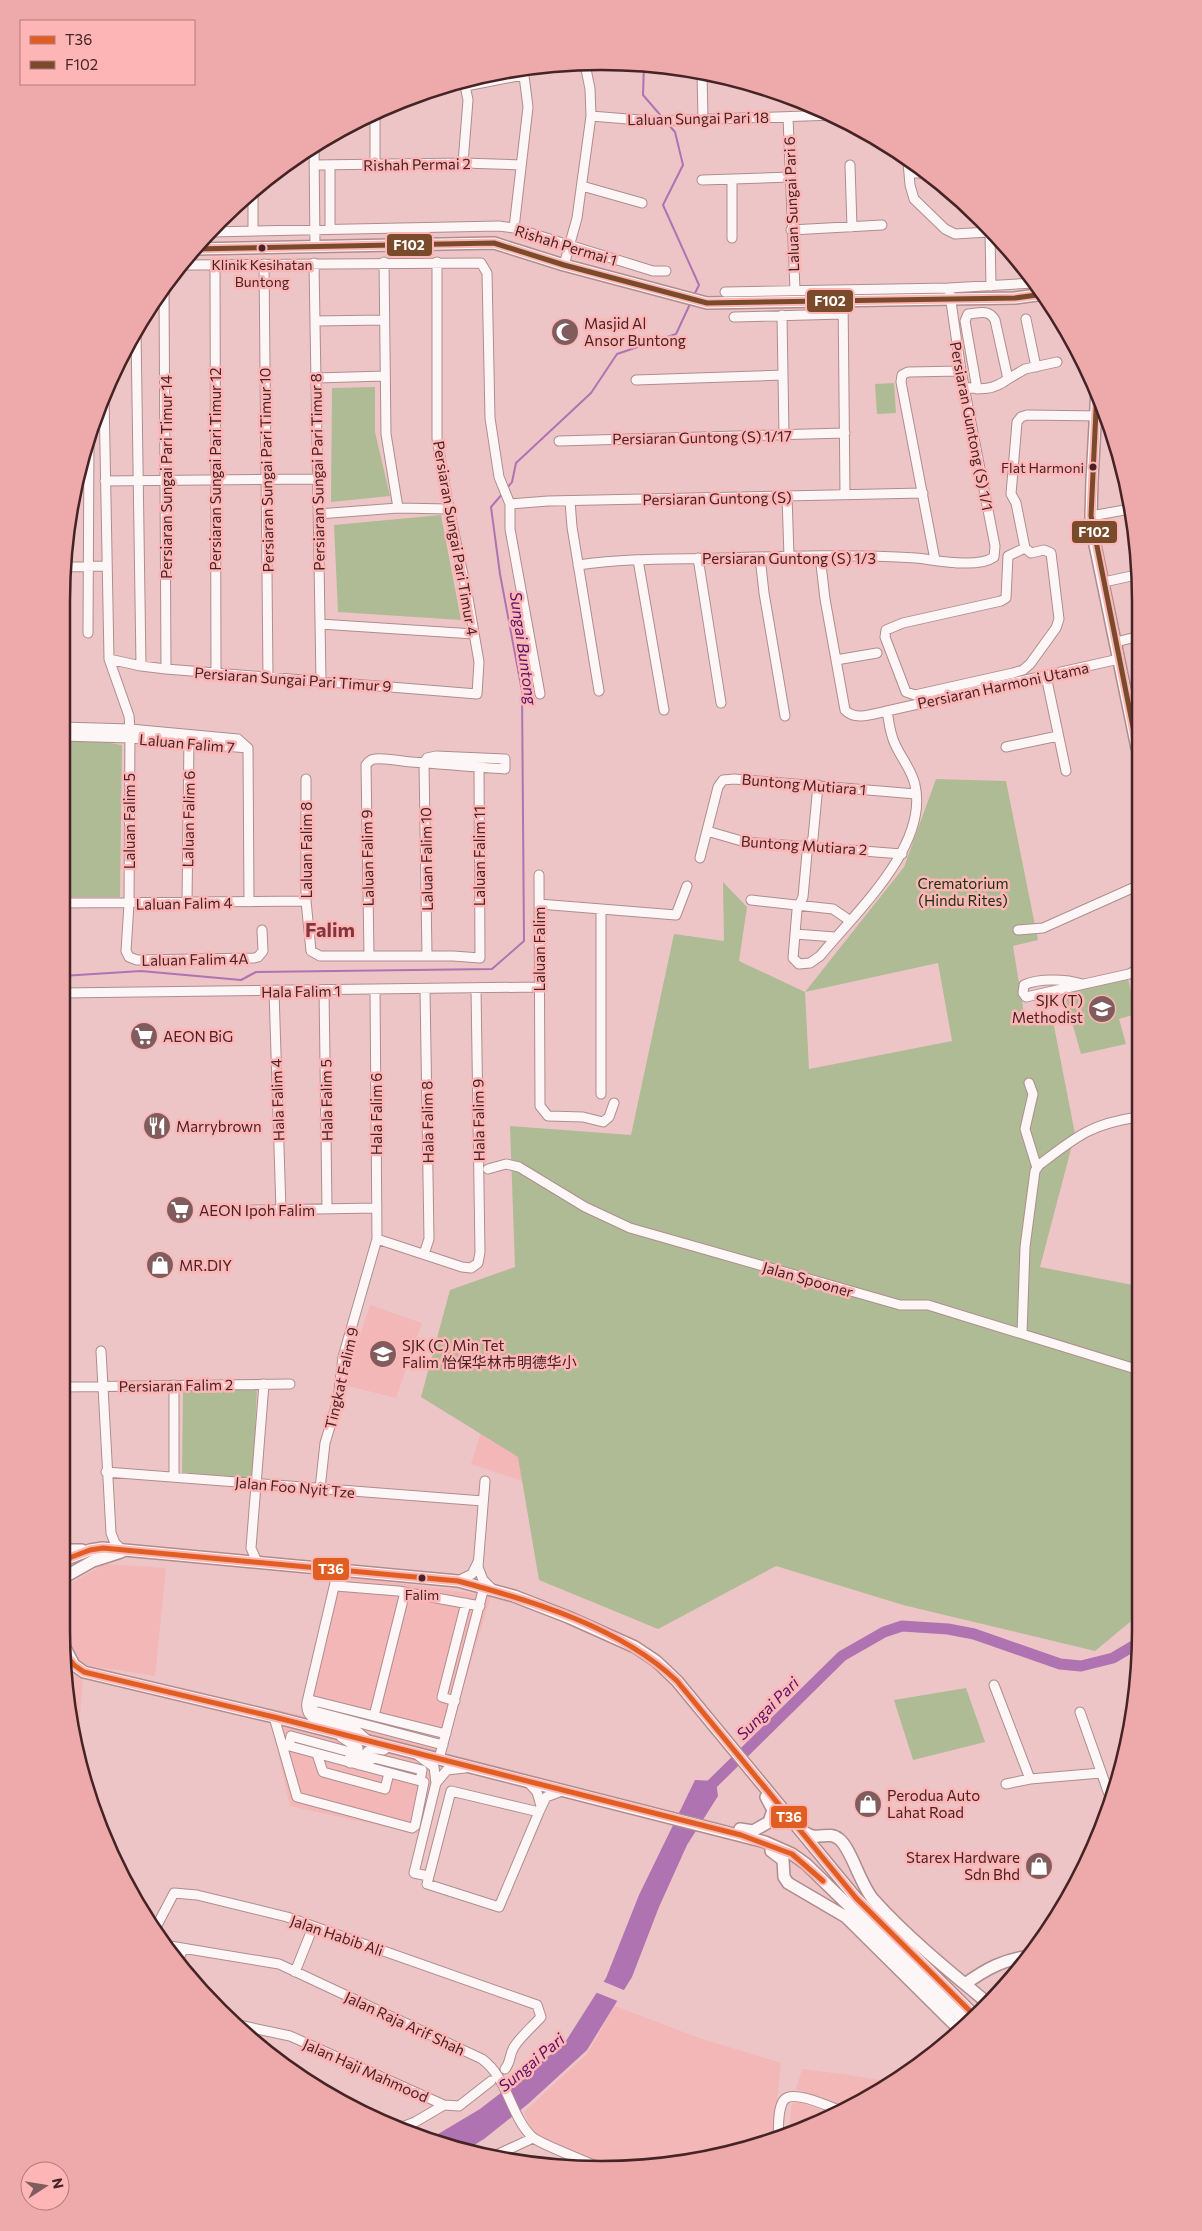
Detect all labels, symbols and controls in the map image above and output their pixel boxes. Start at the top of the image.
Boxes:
legend [20,20,195,85]
text: T36 [65,30,92,48]
text: F102 [65,55,98,73]
street label: Laluan Sungai Pari 18 [627,108,769,128]
street label: Laluan Sungai Pari 6 [780,136,802,272]
street label: Rishah Permai 2 [363,154,471,174]
street label: Rishah Permai 1 [513,221,619,269]
line badge: F102 [386,233,433,257]
text: F102 [393,236,425,253]
marker: Klinik Kesihatan Buntong [257,243,267,253]
place label: Klinik Kesihatan Buntong [211,256,313,290]
line badge: F102 [806,289,854,313]
text: F102 [814,292,846,309]
place label: Masjid Al Ansor Buntong [584,314,686,349]
mosque icon: Masjid Al Ansor Buntong [550,317,580,347]
street label: Persiaran Guntong (S) 1/1 [947,340,997,512]
street label: Persiaran Sungai Pari Timur 12 [206,367,224,571]
street label: Persiaran Sungai Pari Timur 10 [255,367,277,573]
street label: Persiaran Sungai Pari Timur 8 [306,373,328,571]
street label: Persiaran Sungai Pari Timur 14 [157,375,175,579]
street label: Persiaran Guntong (S) 1/17 [612,426,792,448]
street label: Persiaran Sungai Pari Timur 4 [430,439,482,637]
place label: Flat Harmoni [1001,459,1084,476]
marker: Flat Harmoni [1088,462,1098,472]
street label: Persiaran Guntong (S) [642,488,792,508]
line badge: F102 [1071,520,1118,544]
text: F102 [1078,523,1110,540]
street label: Persiaran Guntong (S) 1/3 [702,549,876,567]
water label: Sungai Buntong [507,590,542,707]
street label: Persiaran Harmoni Utama [916,658,1090,712]
street label: Persiaran Sungai Pari Timur 9 [194,663,392,695]
street label: Laluan Falim 7 [139,730,235,756]
street label: Laluan Falim 6 [178,770,198,868]
street label: Buntong Mutiara 1 [741,770,867,798]
street label: Laluan Falim 5 [120,773,138,869]
street label: Laluan Falim 8 [297,802,315,898]
street label: Laluan Falim 11 [470,806,488,906]
street label: Laluan Falim 10 [416,807,436,911]
street label: Laluan Falim 9 [357,809,377,907]
street label: Buntong Mutiara 2 [740,832,868,858]
park label: Crematorium (Hindu Rites) [917,874,1009,909]
street label: Laluan Falim 4 [135,893,233,913]
street label: Laluan Falim [530,907,548,991]
district label: Falim [305,917,355,941]
street label: Laluan Falim 4A [141,949,249,969]
street label: Hala Falim 1 [261,981,341,1001]
place label: SJK (T) Methodist [1012,991,1083,1026]
school or university icon: SJK (T) Methodist [1087,994,1117,1024]
supermarket icon: AEON BiG [129,1021,159,1051]
place label: AEON BiG [163,1027,233,1045]
street label: Hala Falim 4 [267,1059,287,1141]
street label: Hala Falim 5 [316,1059,336,1141]
street label: Hala Falim 6 [367,1073,385,1155]
street label: Hala Falim 9 [468,1079,488,1161]
street label: Hala Falim 8 [417,1081,437,1163]
restaurant icon: Marrybrown [142,1111,172,1141]
place label: Marrybrown [176,1117,262,1135]
supermarket icon: AEON Ipoh Falim [165,1195,195,1225]
place label: AEON Ipoh Falim [199,1201,315,1219]
shop icon: MR.DIY [145,1250,175,1280]
place label: MR.DIY [179,1256,232,1274]
street label: Jalan Spooner [761,1257,855,1301]
street label: Tingkat Falim 9 [321,1325,361,1431]
place label: SJK (C) Min Tet Falim 怡保华林市明德华小 [402,1336,577,1371]
school or university icon: SJK (C) Min Tet Falim 怡保华林市明德华小 [368,1339,398,1369]
street label: Persiaran Falim 2 [119,1375,233,1395]
street label: Jalan Foo Nyit Tze [234,1473,356,1501]
line badge: T36 [312,1557,350,1581]
text: T36 [318,1560,344,1577]
marker: Falim [417,1573,427,1583]
place label: Falim [405,1586,439,1603]
water label: Sungai Pari [732,1672,803,1743]
place label: Perodua Auto Lahat Road [887,1786,980,1821]
shop icon: Perodua Auto Lahat Road [853,1789,883,1819]
line badge: T36 [770,1805,808,1829]
text: T36 [776,1808,802,1825]
place label: Starex Hardware Sdn Bhd [906,1848,1020,1883]
shop icon: Starex Hardware Sdn Bhd [1024,1851,1054,1881]
street label: Jalan Habib Ali [288,1911,386,1959]
street label: Jalan Raja Arif Shah [342,1987,468,2059]
water label: Sungai Pari [494,2028,569,2095]
street label: Jalan Haji Mahmood [301,2034,431,2106]
north arrow [20,2161,70,2211]
text: N [49,2176,68,2190]

